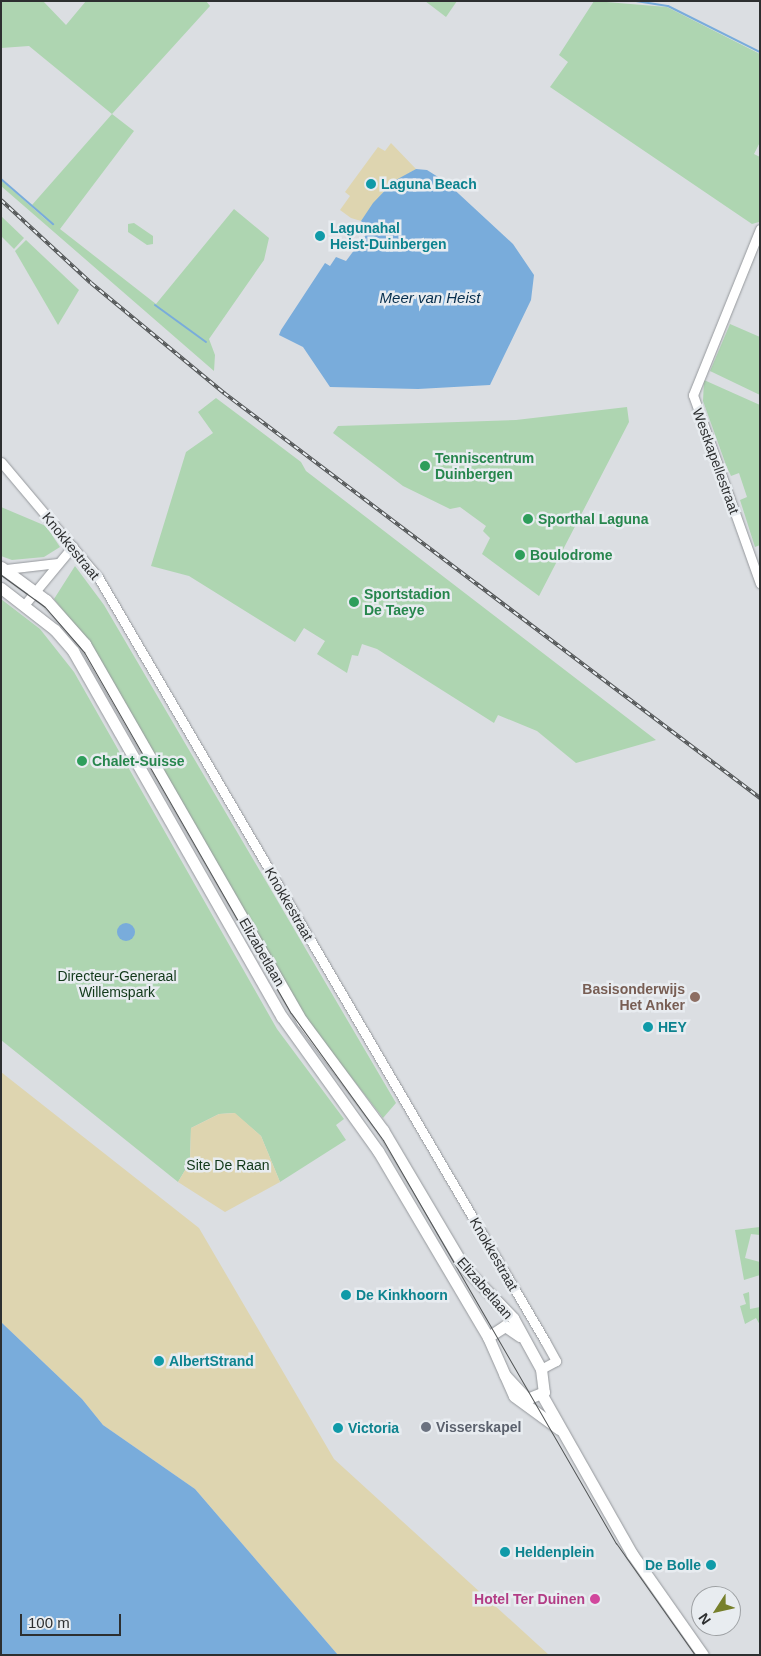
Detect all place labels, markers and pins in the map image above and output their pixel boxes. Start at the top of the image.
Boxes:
place label: Laguna Beach [381,176,477,192]
marker: Laguna Beach [365,178,377,190]
place label: Lagunahal Heist-Duinbergen [330,220,447,252]
marker: Lagunahal Heist-Duinbergen [314,230,326,242]
place label: Tenniscentrum Duinbergen [435,450,534,482]
marker: Tenniscentrum Duinbergen [419,460,431,472]
place label: Sporthal Laguna [538,511,648,527]
marker: Sporthal Laguna [522,513,534,525]
place label: Boulodrome [530,547,612,563]
marker: Boulodrome [514,549,526,561]
place label: Sportstadion De Taeye [364,586,450,618]
marker: Sportstadion De Taeye [348,596,360,608]
place label: Chalet-Suisse [92,753,185,769]
marker: Chalet-Suisse [76,755,88,767]
place label: Basisonderwijs Het Anker [582,981,685,1014]
marker: Basisonderwijs Het Anker [689,991,701,1003]
place label: HEY [658,1019,687,1035]
marker: HEY [642,1021,654,1033]
place label: De Kinkhoorn [356,1287,448,1303]
marker: De Kinkhoorn [340,1289,352,1301]
place label: AlbertStrand [169,1353,254,1369]
marker: AlbertStrand [153,1355,165,1367]
place label: Visserskapel [436,1419,521,1435]
place label: Victoria [348,1420,399,1436]
marker: Visserskapel [420,1421,432,1433]
marker: Victoria [332,1422,344,1434]
place label: Heldenplein [515,1544,594,1560]
marker: Heldenplein [499,1546,511,1558]
place label: De Bolle [645,1557,701,1573]
marker: De Bolle [705,1559,717,1571]
place label: Hotel Ter Duinen [474,1591,585,1607]
marker: Hotel Ter Duinen [589,1593,601,1605]

